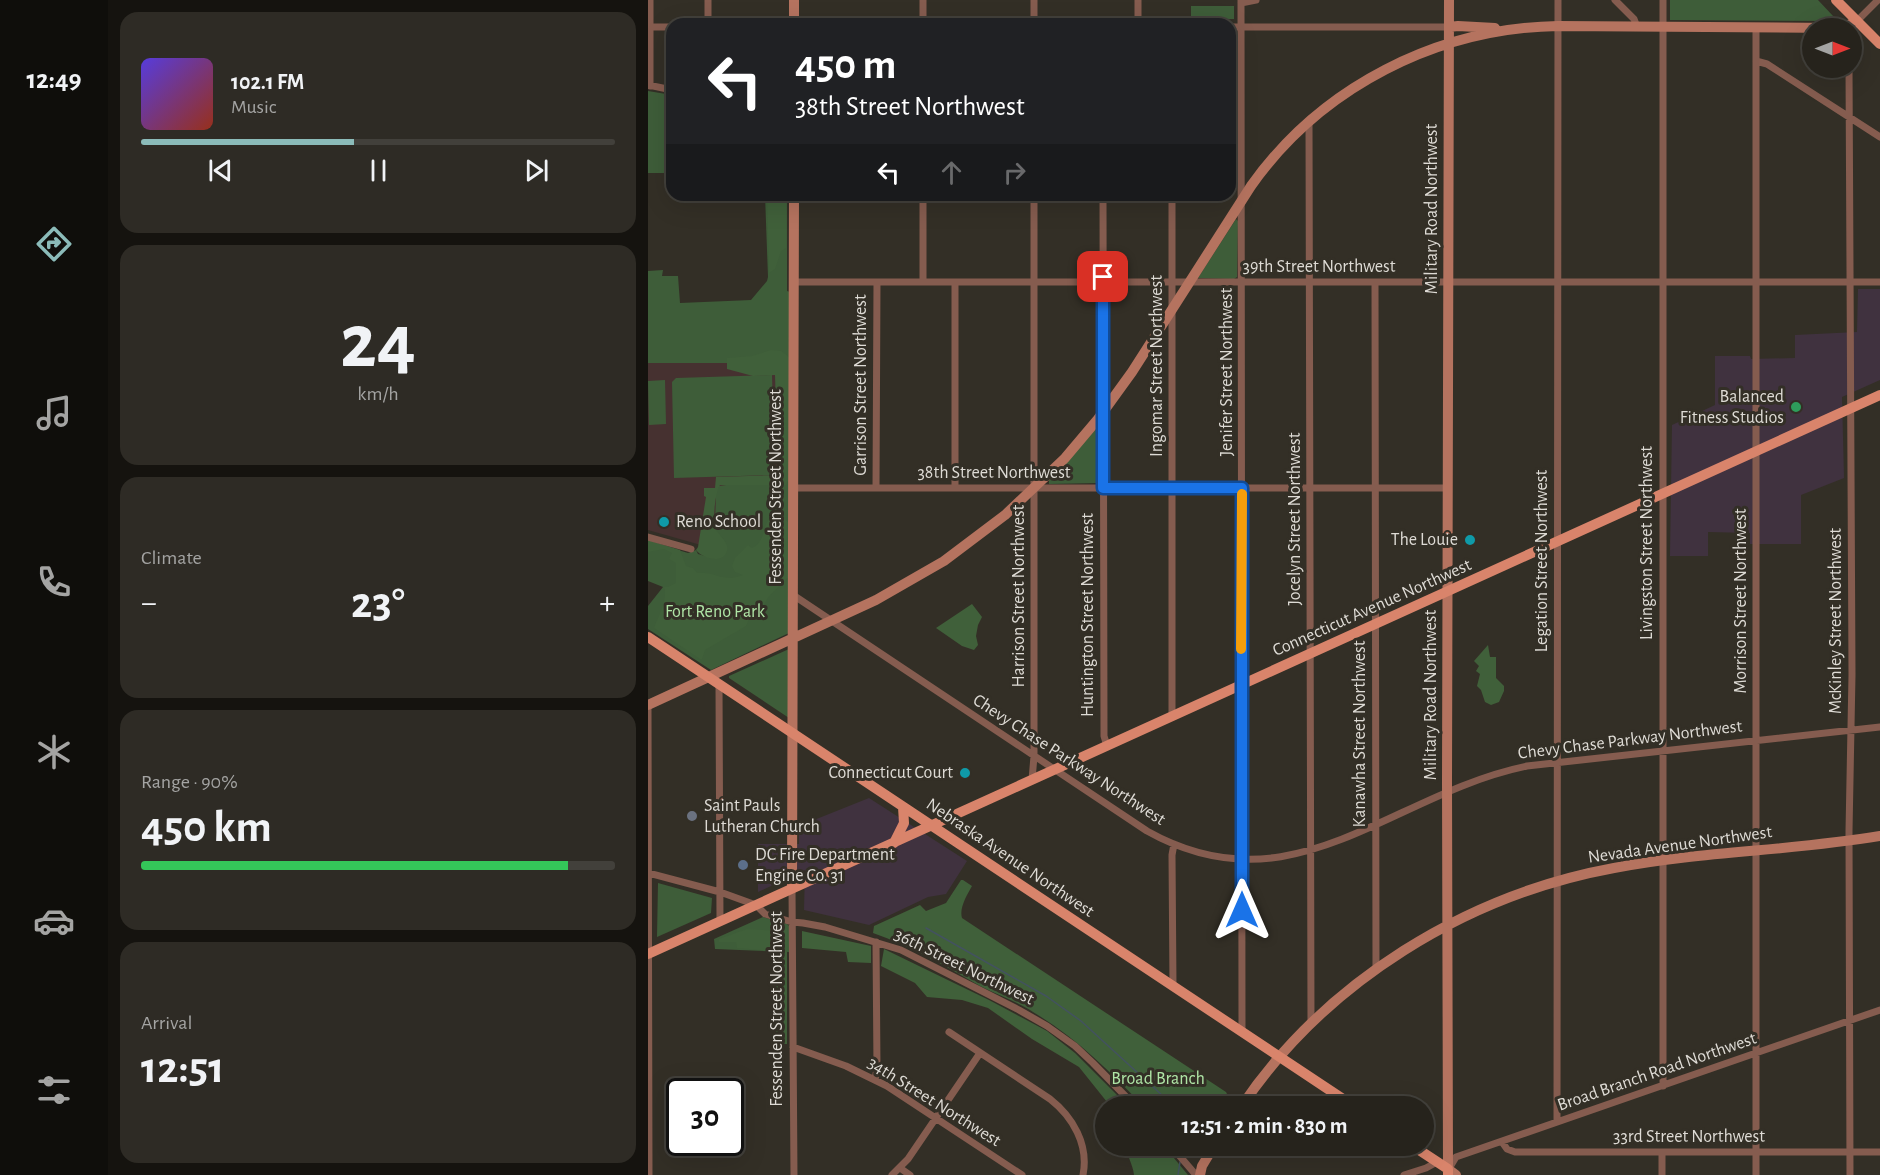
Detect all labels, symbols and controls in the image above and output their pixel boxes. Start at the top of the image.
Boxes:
north arrow [1802,18,1862,78]
map controls [1802,18,1862,78]
icon: left [696,42,774,120]
text: 450 m [795,44,896,86]
text: 12:49 [26,66,82,93]
text: 102.1 FM [231,71,304,93]
text: 38th Street Northwest [795,93,1025,120]
text: Music [231,97,277,117]
street label: Military Road Northwest [1423,124,1441,294]
icon: previous [204,154,237,187]
icon: pause [362,154,395,187]
icon: next [520,154,553,187]
icon: left [872,156,905,189]
icon: ahead [935,156,968,189]
icon: right [998,156,1031,189]
icon: directions [33,223,75,265]
pin [1077,251,1128,302]
street label: 39th Street Northwest [1242,258,1396,276]
icon: arrive [1086,260,1119,293]
street label: Ingomar Street Northwest [1148,275,1166,457]
street label: Jenifer Street Northwest [1218,288,1236,456]
street label: Garrison Street Northwest [852,294,870,476]
text: 24 [340,304,416,382]
text: km/h [357,384,399,404]
place label: Balanced Fitness Studios [1680,388,1784,427]
street label: Fessenden Street Northwest [767,389,785,585]
icon: music [33,392,75,434]
marker: Balanced Fitness Studios [1789,400,1803,414]
street label: Jocelyn Street Northwest [1286,432,1304,605]
street label: Livingston Street Northwest [1638,446,1656,640]
street label: 38th Street Northwest [917,464,1071,482]
street label: Legation Street Northwest [1533,470,1551,652]
street label: Harrison Street Northwest [1010,504,1028,687]
street label: Morrison Street Northwest [1732,508,1750,694]
place label: Reno School [676,513,761,531]
street label: Huntington Street Northwest [1079,513,1097,717]
marker: Reno School [657,515,671,529]
street label: McKinley Street Northwest [1827,528,1845,714]
place label: The Louie [1391,531,1458,549]
marker: The Louie [1463,533,1477,547]
text: Climate [141,548,202,568]
street label: Connecticut Avenue Northwest [1270,556,1474,660]
icon: phone [33,561,75,603]
text: 23° [351,581,405,626]
text: − [141,587,157,620]
text: + [599,587,615,620]
park label: Fort Reno Park [665,603,766,621]
street label: Military Road Northwest [1422,610,1440,780]
street label: Kanawha Street Northwest [1351,640,1369,828]
street label: Chevy Chase Parkway Northwest [969,691,1169,829]
street label: Chevy Chase Parkway Northwest [1517,717,1743,763]
icon: climate [33,731,75,773]
place label: Connecticut Court [828,764,953,782]
marker: Connecticut Court [958,766,972,780]
text: Range · 90% [141,772,238,792]
street label: Nebraska Avenue Northwest [923,795,1097,921]
place label: Saint Pauls Lutheran Church [704,797,820,836]
text: 450 km [141,805,272,850]
marker: Saint Pauls Lutheran Church [685,809,699,823]
street label: Nevada Avenue Northwest [1587,823,1773,867]
place label: DC Fire Department Engine Co. 31 [755,846,895,885]
marker: DC Fire Department Engine Co. 31 [736,858,750,872]
position arrow [1210,878,1274,942]
icon: car [33,900,75,942]
street label: Fessenden Street Northwest [768,911,786,1107]
street label: 36th Street Northwest [891,925,1037,1009]
text: Arrival [141,1013,192,1033]
street label: Broad Branch Road Northwest [1555,1029,1759,1115]
text: 12:51 [141,1046,224,1091]
street label: 34th Street Northwest [864,1054,1004,1150]
icon: filters [33,1069,75,1111]
park label: Broad Branch [1111,1070,1205,1088]
speed limit sign: 30 [666,1078,744,1156]
text: 12:51 · 2 min · 830 m [1182,1115,1347,1137]
street label: 33rd Street Northwest [1613,1128,1765,1146]

